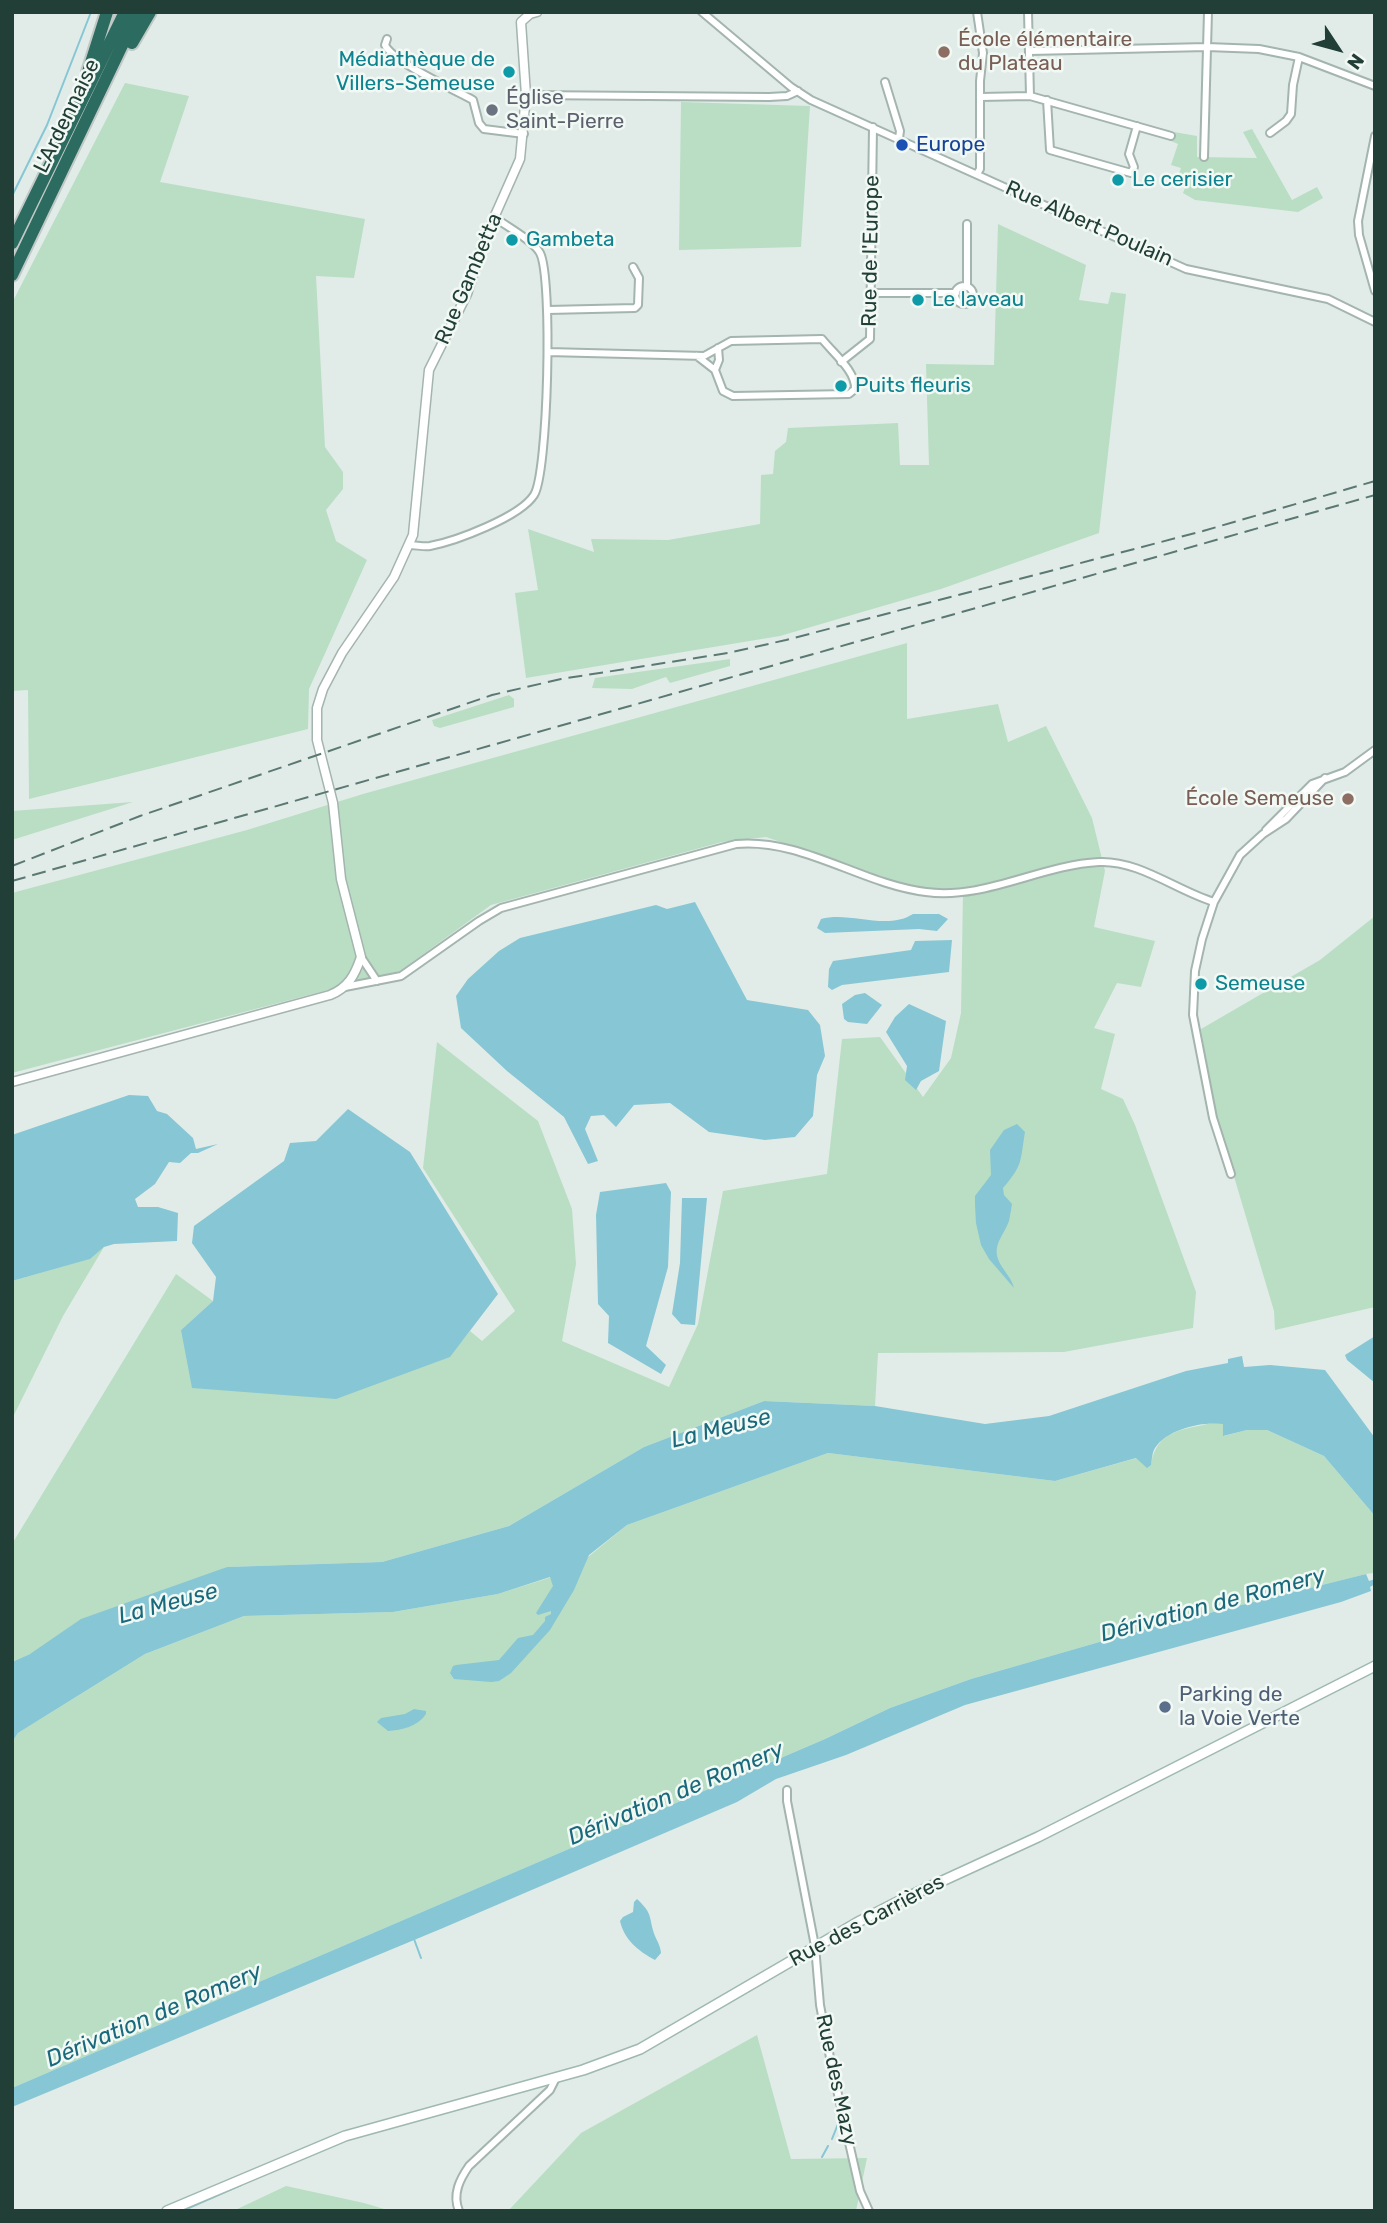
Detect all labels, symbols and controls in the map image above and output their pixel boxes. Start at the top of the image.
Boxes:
north arrow [1303,14,1373,84]
place label: École élémentaire du Plateau [958,27,1132,77]
marker: École élémentaire du Plateau [936,44,952,60]
place label: Médiathèque de Villers-Semeuse [336,47,495,97]
text: N [1342,49,1369,74]
street label: L'Ardennaise [29,55,105,177]
marker: Médiathèque de Villers-Semeuse [501,64,517,80]
place label: Église Saint-Pierre [506,85,624,135]
marker: Église Saint-Pierre [484,102,500,118]
place label: Europe [916,132,985,158]
marker: Europe [894,137,910,153]
place label: Le cerisier [1132,167,1232,193]
marker: Le cerisier [1110,172,1126,188]
street label: Rue de l'Europe [857,175,885,327]
street label: Rue Albert Poulain [1001,176,1177,272]
street label: Rue Gambetta [430,210,508,348]
place label: Gambeta [526,227,615,253]
marker: Gambeta [504,232,520,248]
place label: Le laveau [932,287,1024,313]
marker: Le laveau [910,292,926,308]
place label: Puits fleuris [855,373,971,399]
marker: Puits fleuris [833,378,849,394]
place label: École Semeuse [1185,786,1334,812]
marker: École Semeuse [1340,791,1356,807]
place label: Semeuse [1215,971,1305,997]
marker: Semeuse [1193,976,1209,992]
water label: La Meuse [668,1403,774,1455]
water label: Dérivation de Romery [1098,1562,1328,1648]
water label: La Meuse [115,1578,221,1630]
place label: Parking de la Voie Verte [1179,1682,1300,1732]
marker: Parking de la Voie Verte [1157,1699,1173,1715]
water label: Dérivation de Romery [564,1736,788,1852]
street label: Rue des Carrières [785,1869,949,1973]
water label: Dérivation de Romery [42,1958,266,2074]
street label: Rue des Mazy [810,2012,862,2148]

